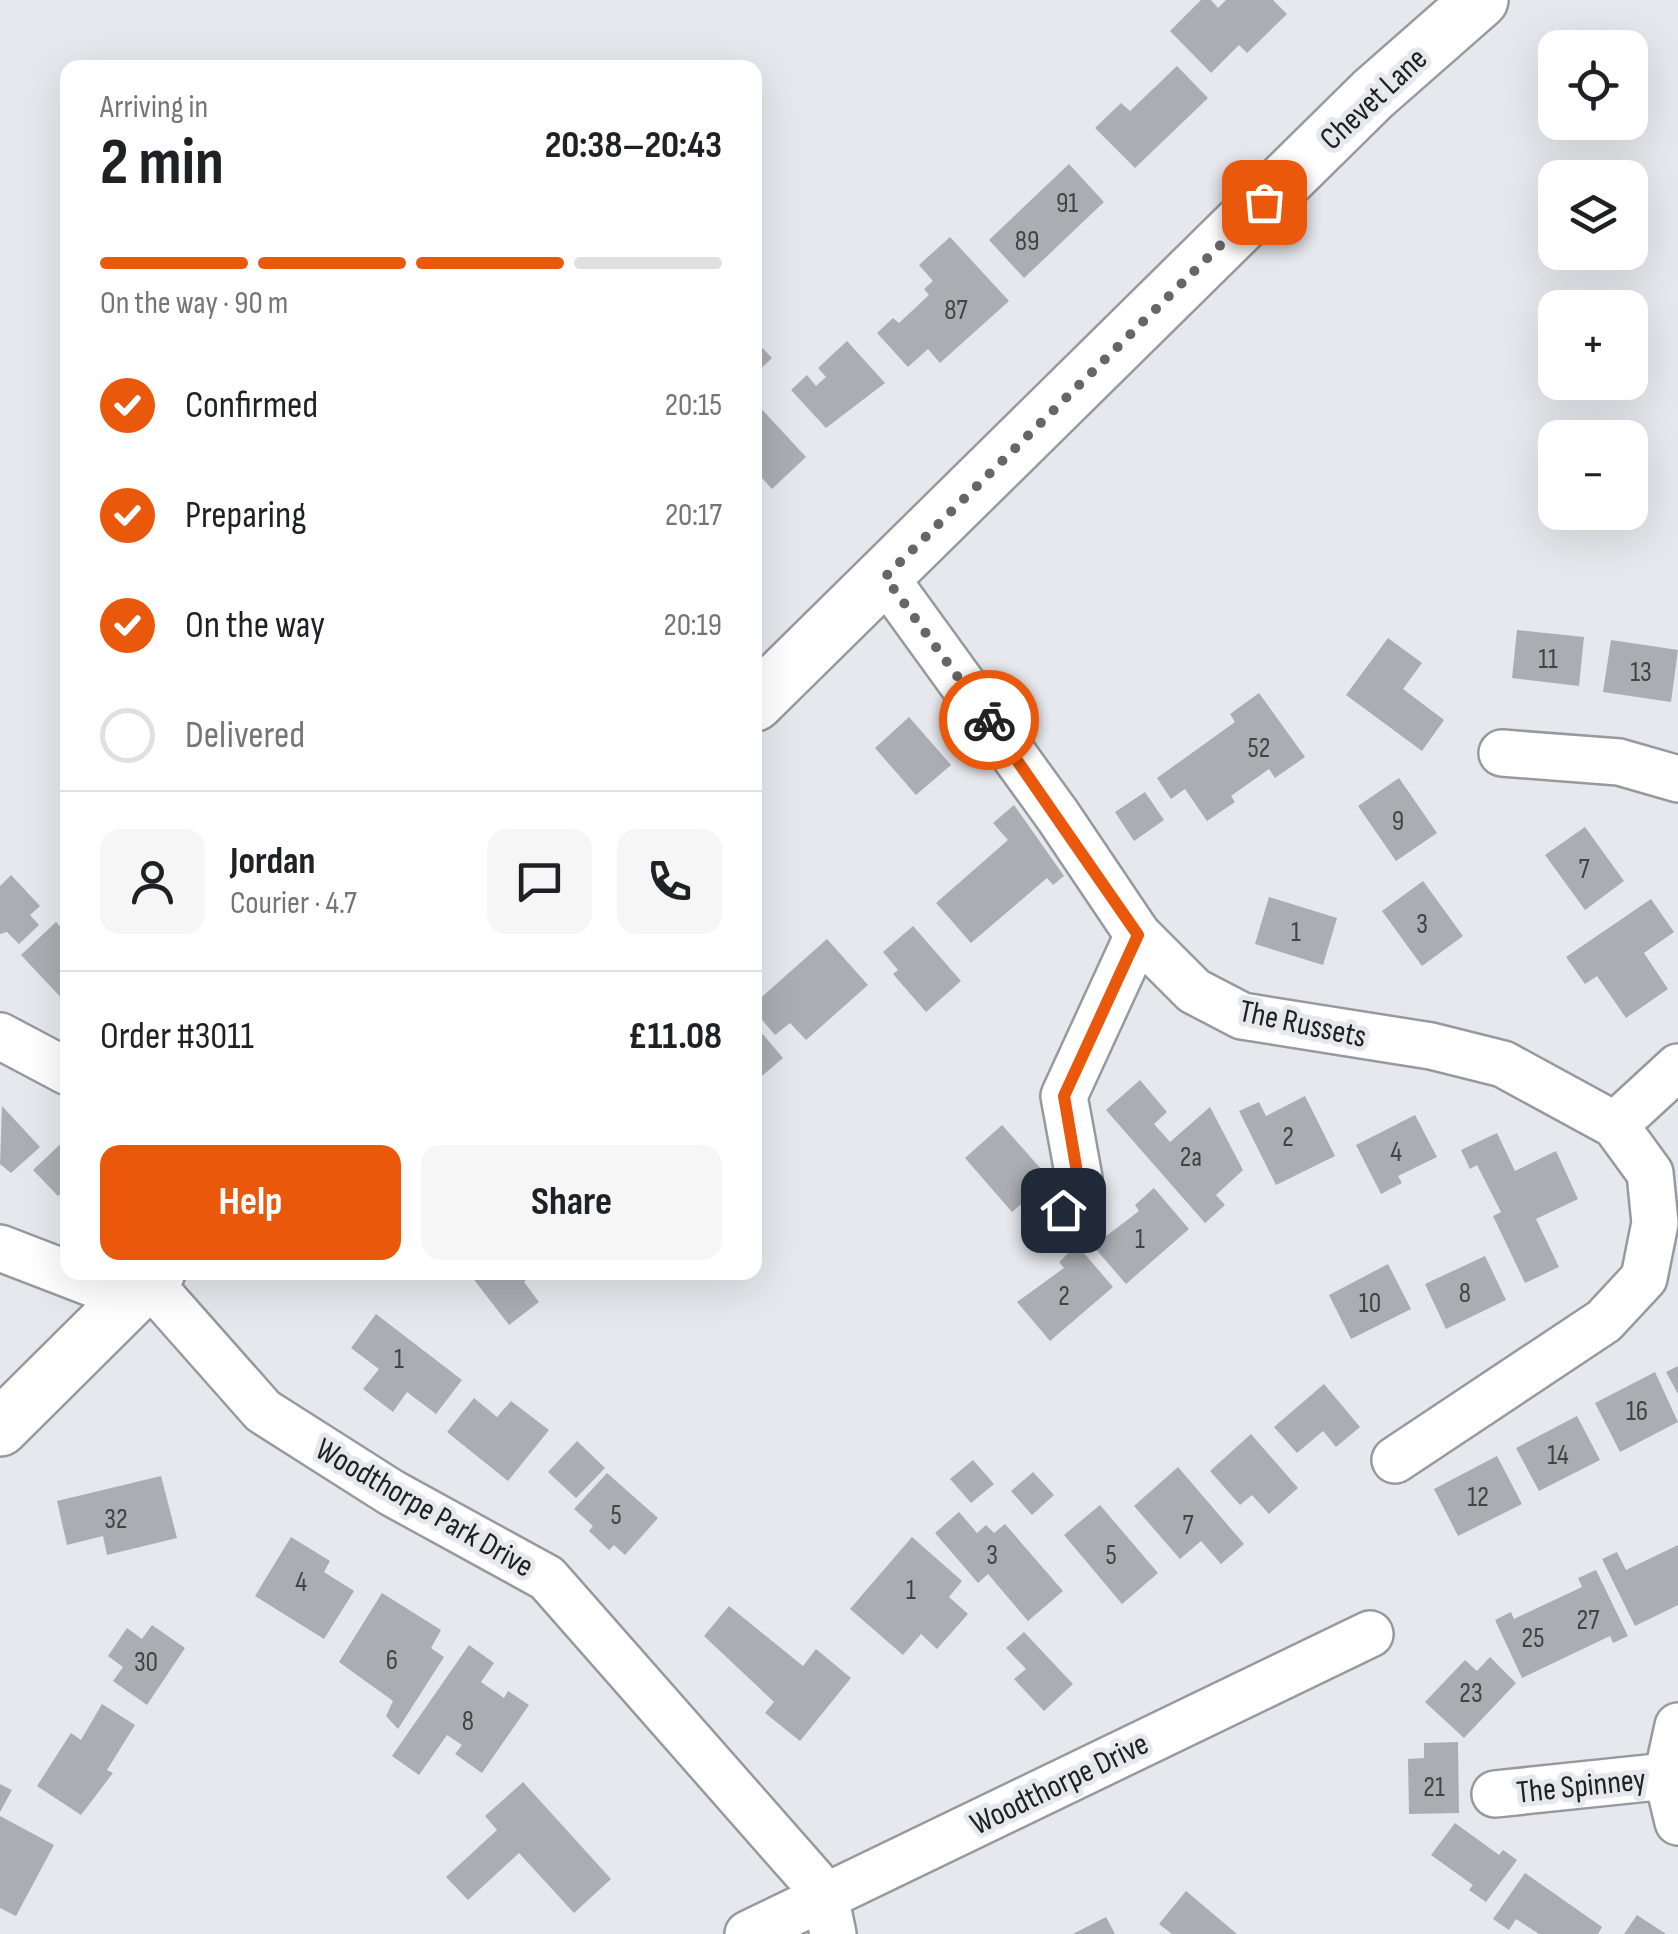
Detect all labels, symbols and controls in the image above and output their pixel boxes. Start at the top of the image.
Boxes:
map controls [1538,30,1648,530]
button: locate [1538,30,1648,140]
street label: Chevet Lane [1312,40,1436,158]
text: Arriving in [100,88,208,127]
text: 20:38–20:43 [545,123,722,168]
text: 2 min [100,125,224,203]
pin [1222,160,1307,245]
button: layers [1538,160,1648,270]
icon: bag [1237,175,1292,230]
house number: 91 [1056,187,1078,220]
house number: 89 [1015,225,1039,258]
text: On the way · 90 m [100,284,288,323]
button: + [1538,290,1648,400]
house number: 87 [944,294,968,327]
icon: check [100,378,155,433]
text: Confirmed [185,383,318,428]
text: 20:15 [665,386,722,425]
button: − [1538,420,1648,530]
icon: check [100,488,155,543]
text: Preparing [185,493,306,538]
text: 20:17 [665,496,722,535]
icon: check [100,598,155,653]
text: On the way [185,603,325,648]
text: 20:19 [664,606,722,645]
house number: 11 [1538,643,1558,676]
house number: 13 [1630,656,1652,689]
courier [939,670,1039,770]
icon: bike [962,693,1017,748]
text: Delivered [185,713,305,758]
house number: 52 [1248,732,1270,765]
house number: 9 [1392,805,1404,838]
button: person [100,829,205,934]
button: chat [487,829,592,934]
button: phone [617,829,722,934]
text: Jordan [230,839,315,884]
house number: 7 [1578,853,1590,886]
text: Courier · 4.7 [230,884,357,923]
house number: 3 [1416,908,1428,941]
house number: 1 [1291,916,1301,949]
street label: The Russets [1236,992,1370,1057]
text: Order #3011 [100,1014,254,1059]
text: £11.08 [628,1014,722,1059]
house number: 2 [1282,1121,1294,1154]
house number: 4 [1390,1136,1402,1169]
house number: 2a [1180,1141,1202,1174]
button: Help [100,1145,401,1260]
button: Share [421,1145,722,1260]
pin [1021,1168,1106,1253]
icon: home [1036,1183,1091,1238]
house number: 1 [1135,1223,1145,1256]
house number: 8 [1459,1277,1471,1310]
house number: 2 [1058,1280,1070,1313]
house number: 10 [1359,1287,1381,1320]
house number: 1 [394,1343,404,1376]
house number: 16 [1626,1395,1648,1428]
street label: Woodthorpe Park Drive [308,1430,540,1586]
house number: 14 [1547,1439,1569,1472]
house number: 12 [1467,1481,1489,1514]
house number: 5 [610,1499,622,1532]
house number: 32 [104,1503,128,1536]
house number: 7 [1182,1509,1194,1542]
house number: 3 [986,1539,998,1572]
house number: 5 [1105,1539,1117,1572]
house number: 4 [295,1566,307,1599]
house number: 1 [906,1574,916,1607]
house number: 27 [1577,1604,1599,1637]
house number: 25 [1522,1622,1544,1655]
house number: 6 [386,1644,398,1677]
house number: 30 [134,1646,158,1679]
house number: 23 [1459,1677,1483,1710]
house number: 8 [462,1705,474,1738]
street label: Woodthorpe Drive [964,1724,1155,1844]
street label: The Spinney [1515,1760,1648,1813]
house number: 21 [1423,1771,1445,1804]

